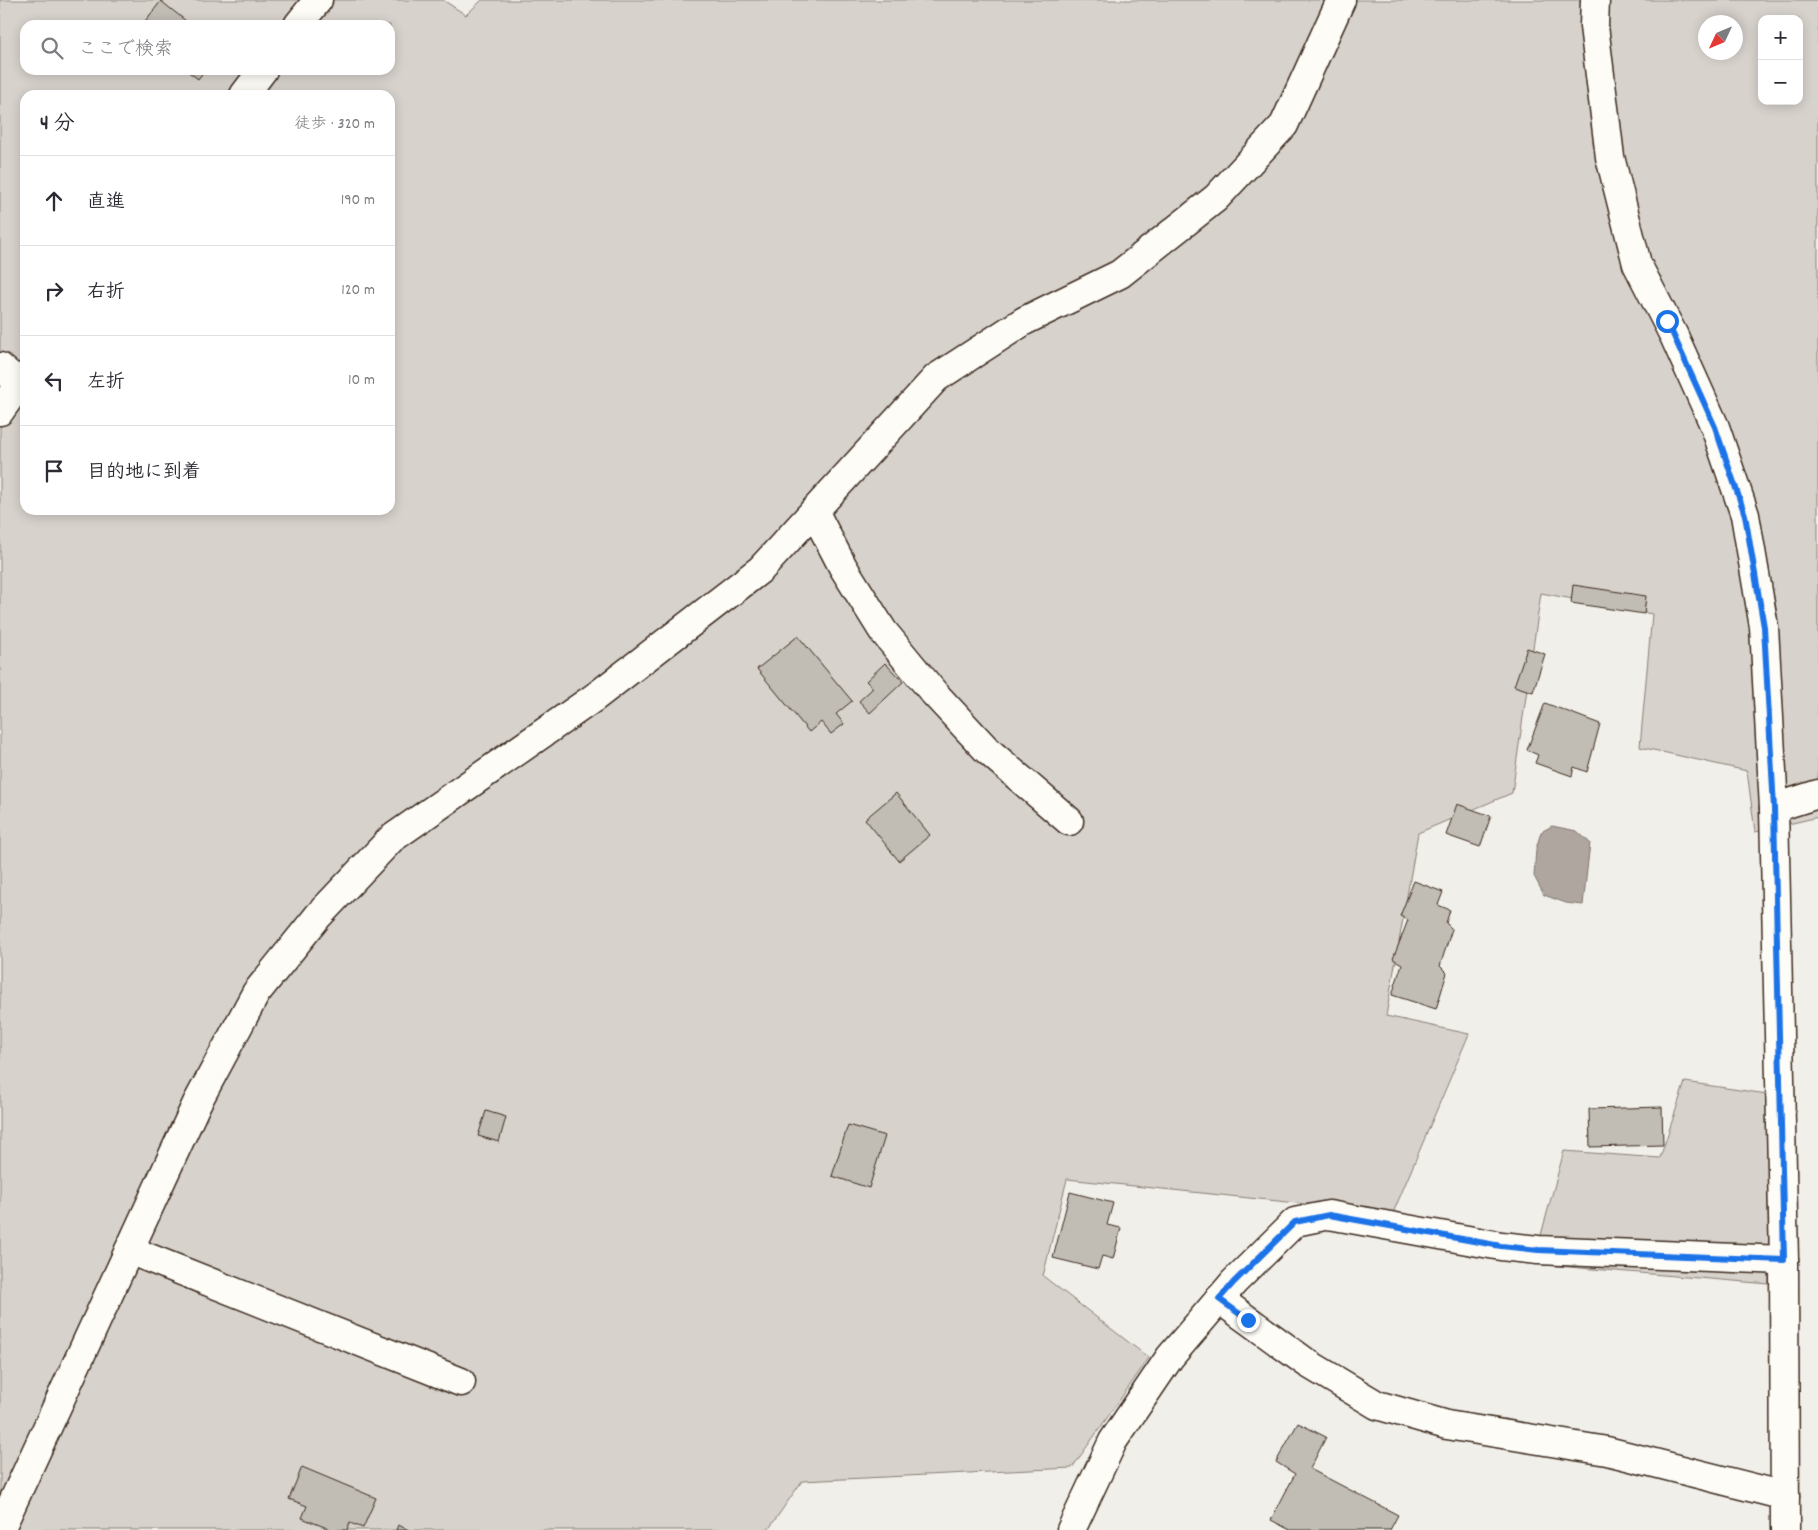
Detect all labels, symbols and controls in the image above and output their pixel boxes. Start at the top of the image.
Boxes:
north arrow [1698,15,1743,60]
map controls [1758,15,1803,105]
button: + [1758,15,1803,60]
search box [20,20,395,75]
icon: search [38,34,66,62]
text: ここで検索 [78,37,173,64]
button: − [1758,60,1803,105]
text: 4 分 [40,110,75,140]
text: 徒歩 · 320 m [295,113,375,136]
icon: ahead [40,187,68,215]
text: 190 m [341,189,375,212]
text: 直進 [87,190,125,217]
icon: right [40,277,68,305]
text: 120 m [341,279,375,302]
text: 右折 [87,280,125,307]
route start [1656,310,1679,333]
icon: left [40,367,68,395]
text: 10 m [348,369,375,392]
text: 左折 [87,370,125,397]
icon: arrive [40,457,68,485]
text: 目的地に到着 [87,460,201,487]
route end [1237,1309,1260,1332]

